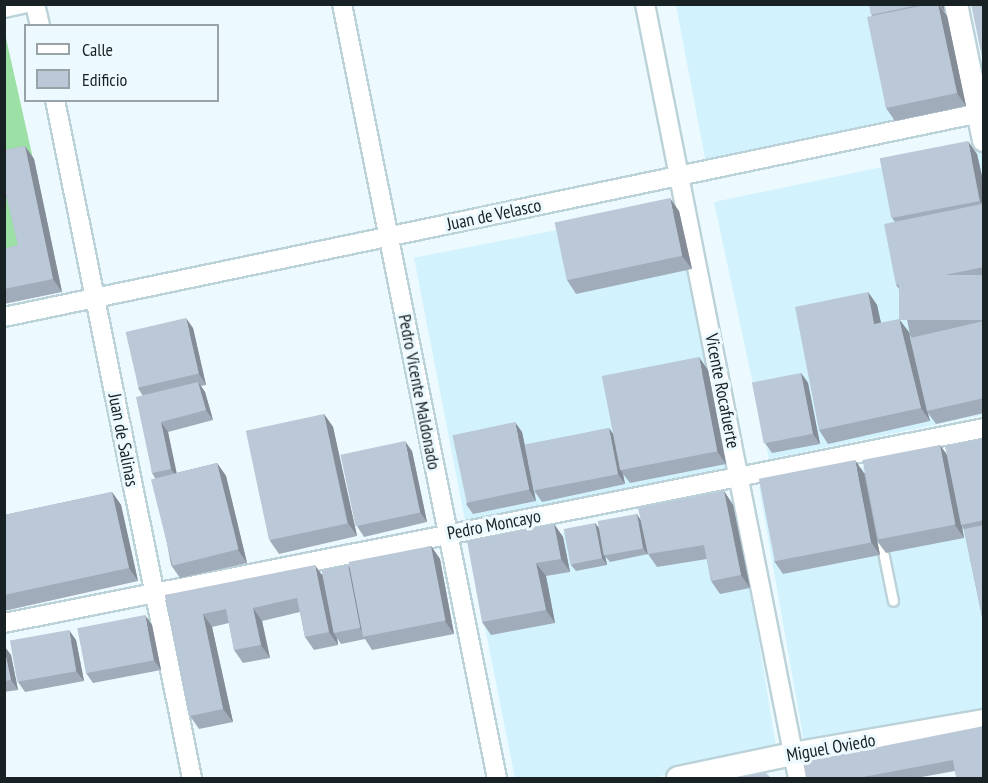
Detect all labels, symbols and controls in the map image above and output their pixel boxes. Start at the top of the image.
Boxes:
legend [24,24,219,102]
text: Calle [82,38,113,61]
text: Edificio [82,68,127,91]
street label: Juan de Velasco [445,194,543,236]
street label: Pedro Vicente Maldonado [393,312,445,472]
street label: Vicente Rocafuerte [700,332,744,450]
street label: Juan de Salinas [103,392,143,488]
street label: Pedro Moncayo [445,505,543,545]
street label: Miguel Oviedo [785,730,877,766]

